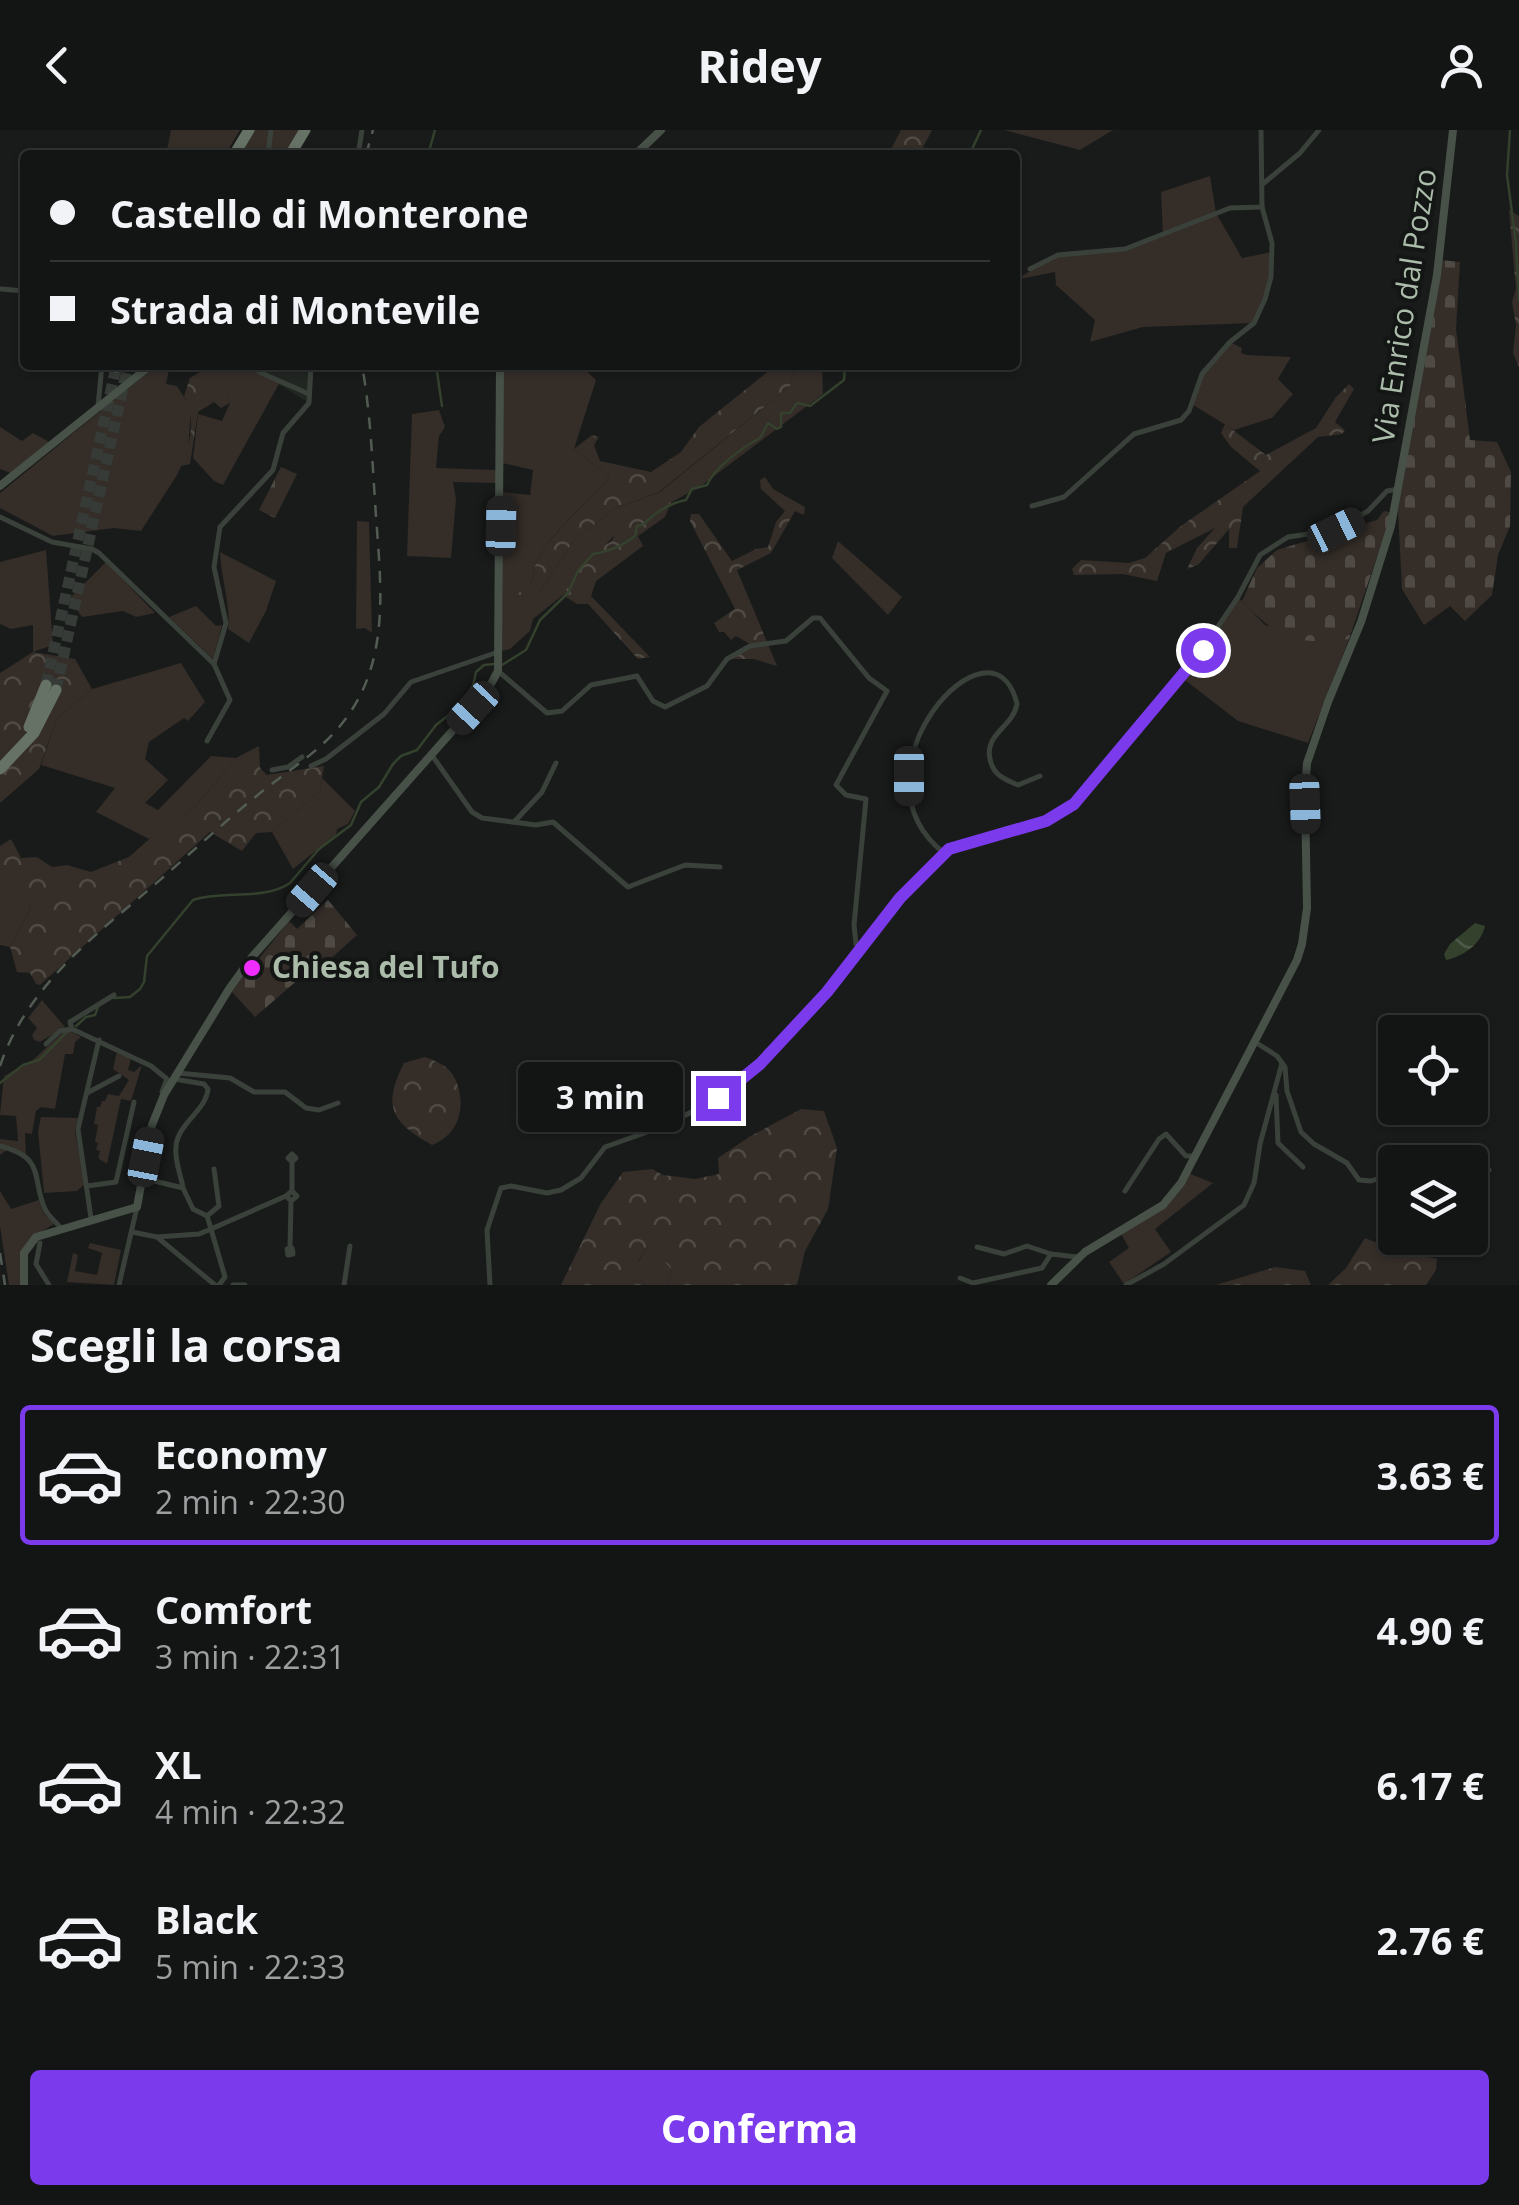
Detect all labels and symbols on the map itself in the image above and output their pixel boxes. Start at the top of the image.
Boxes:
street label: Via Enrico dal Pozzo [1362,165,1445,446]
car [485,496,517,556]
car [1302,503,1370,557]
route start [1181,628,1226,673]
car [442,676,504,740]
car [894,746,924,806]
car [1289,773,1321,835]
car [281,858,343,922]
place label: Chiesa del Tufo [272,946,499,987]
marker: Chiesa del Tufo [241,957,263,979]
callout: 3 min [518,1063,683,1133]
route end [696,1076,741,1121]
car [126,1125,166,1189]

